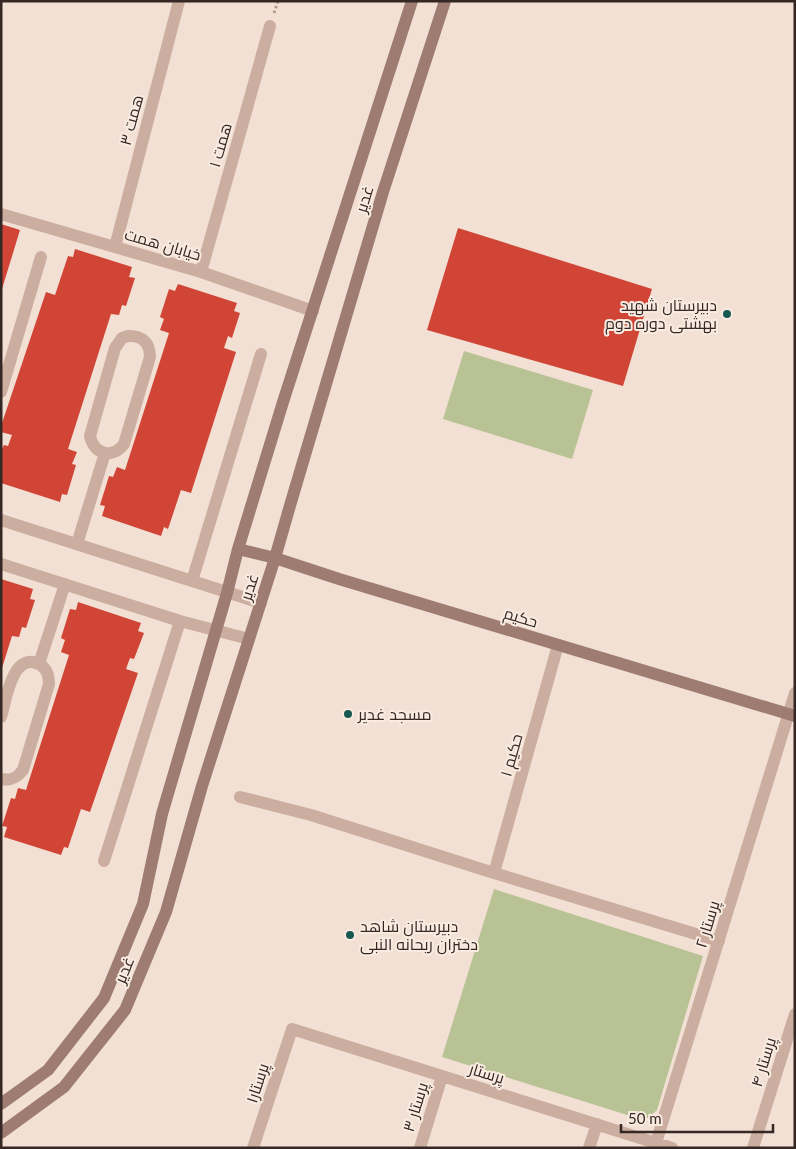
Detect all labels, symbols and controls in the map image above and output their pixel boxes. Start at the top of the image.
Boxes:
street label: همت ۳ [115,93,146,147]
street label: همت ۱ [204,120,235,169]
street label: غدیر [350,183,378,216]
street label: خیابان همت [122,224,204,265]
place label: دبیرستان شهید بهشتی دوره دوم [605,295,717,335]
marker: دبیرستان شهید بهشتی دوره دوم [721,308,733,320]
street label: غدیر [235,571,263,604]
street label: حکیم [501,602,540,634]
place label: مسجد غدیر [357,704,431,724]
marker: مسجد غدیر [342,708,354,720]
street label: حکیم ۱ [495,731,529,779]
street label: پرستار ۲ [690,897,726,951]
place label: دبیرستان شاهد دختران ریحانه النبی [360,916,478,955]
marker: دبیرستان شاهد دختران ریحانه النبی [344,929,356,941]
street label: غدیر [109,954,139,987]
street label: پرستار ۴ [746,1034,782,1090]
street label: پرستار [465,1058,508,1090]
street label: پرستار۱ [241,1060,275,1106]
street label: پرستار ۳ [398,1079,434,1135]
scale bar [621,1102,774,1134]
text: 50 m [628,1109,662,1127]

